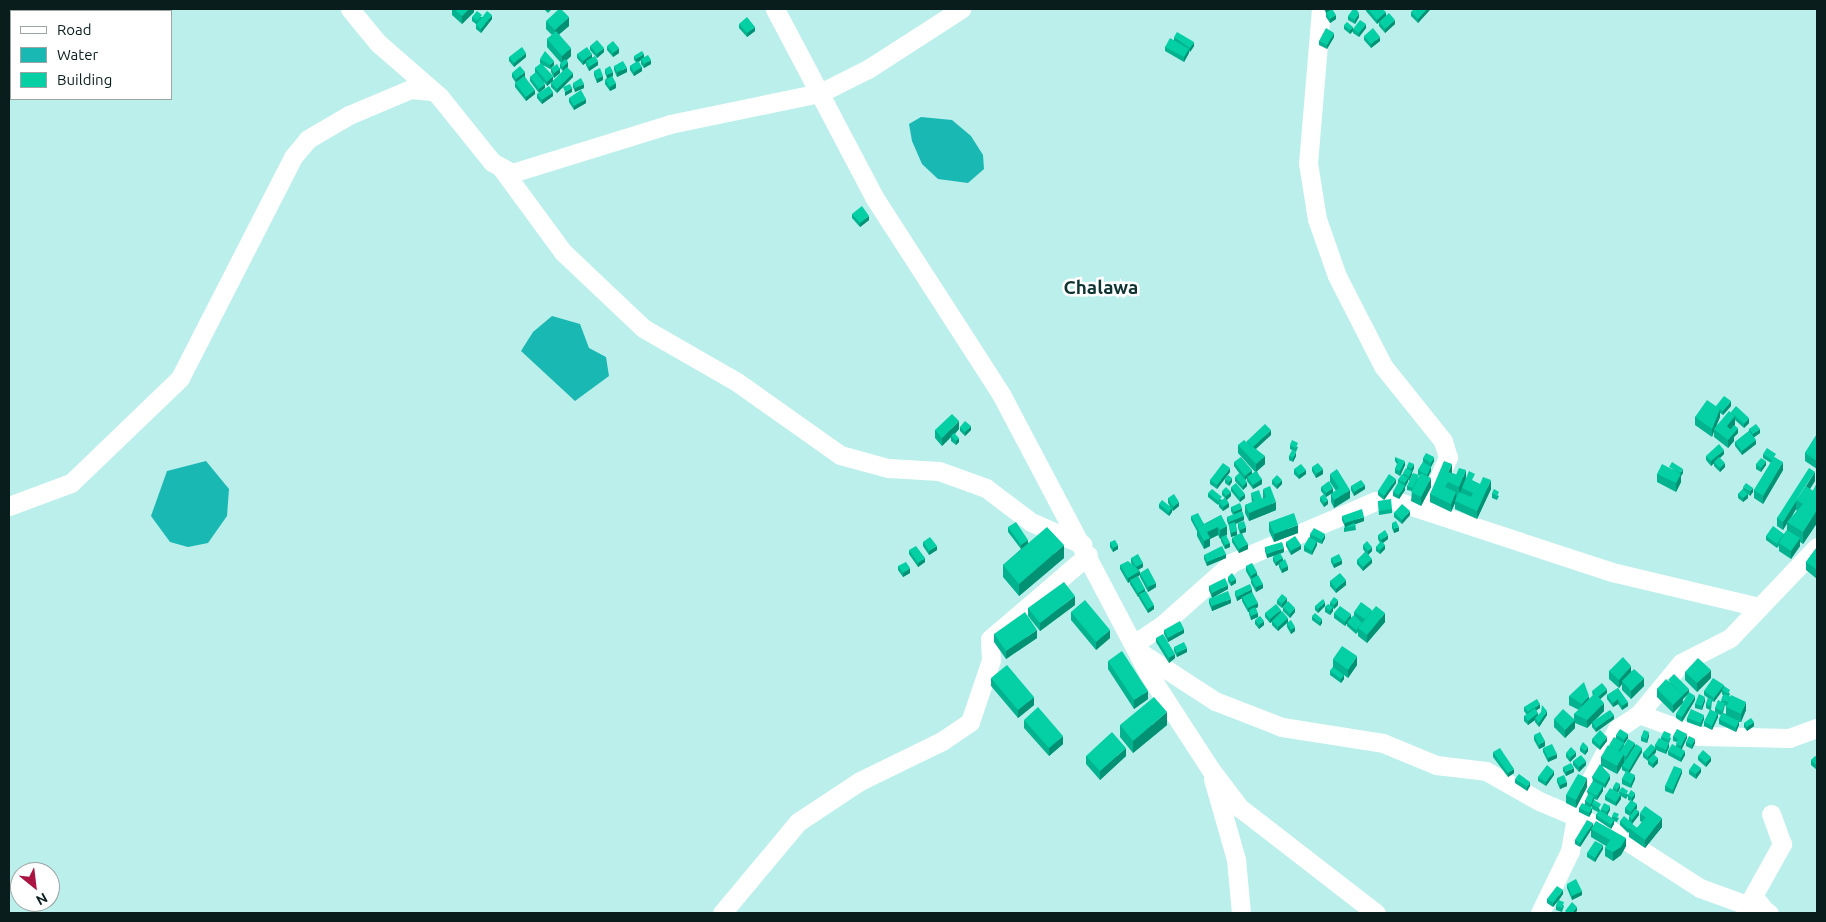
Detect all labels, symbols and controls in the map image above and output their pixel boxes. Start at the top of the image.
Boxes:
legend [10,10,172,100]
text: Road [57,21,92,38]
text: Water [57,46,98,63]
text: Building [57,71,112,88]
district label: Chalawa [1064,277,1138,299]
north arrow [10,862,60,912]
text: N [33,890,50,909]

